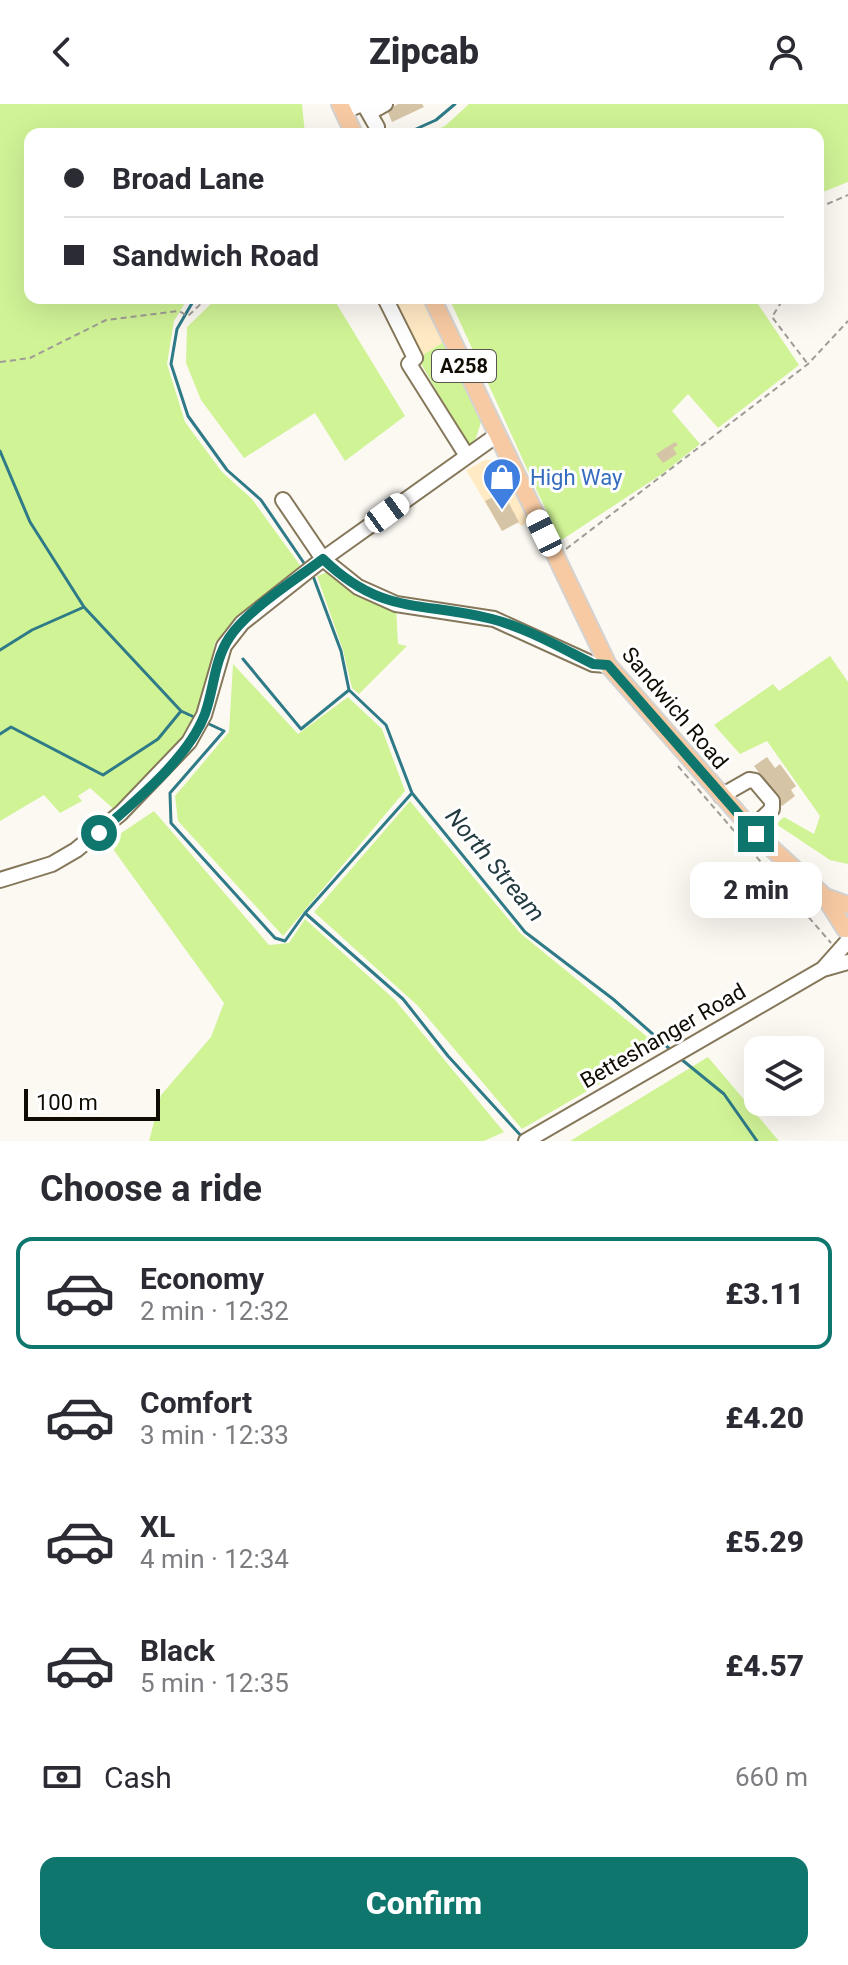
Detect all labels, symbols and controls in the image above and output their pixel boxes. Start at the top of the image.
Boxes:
icon: back [40,30,84,74]
icon: person [764,30,808,74]
text: Zipcab [369,31,479,73]
text: Broad Lane [112,161,264,196]
text: Sandwich Road [112,238,319,273]
road number: A258 [432,350,496,382]
shop icon: High Way [481,456,523,511]
place label: High Way [530,465,623,490]
car [361,489,413,537]
car [523,506,565,560]
street label: Sandwich Road [617,642,733,774]
water label: North Stream [440,803,550,927]
route start [81,815,117,851]
route end [738,816,774,852]
callout: 2 min [690,862,822,918]
text: 2 min [723,875,789,905]
street label: Betteshanger Road [576,979,750,1093]
map controls [744,1036,824,1116]
button: layers [744,1036,824,1116]
scale bar [24,1085,160,1121]
text: 100 m [36,1090,98,1115]
text: Choose a ride [40,1168,262,1210]
icon: car [44,1257,116,1329]
text: Economy [140,1261,264,1296]
text: £3.11 [725,1276,804,1311]
text: 2 min · 12:32 [140,1296,289,1326]
icon: car [44,1381,116,1453]
text: Comfort [140,1385,252,1420]
text: £4.20 [725,1400,804,1435]
text: 3 min · 12:33 [140,1420,289,1450]
icon: car [44,1505,116,1577]
text: XL [140,1509,175,1544]
text: £5.29 [725,1524,804,1559]
text: 4 min · 12:34 [140,1544,289,1574]
icon: car [44,1629,116,1701]
text: Black [140,1633,215,1668]
text: £4.57 [725,1648,804,1683]
text: 5 min · 12:35 [140,1668,289,1698]
icon: cash [40,1755,84,1799]
text: Cash [104,1760,172,1795]
text: 660 m [735,1762,808,1792]
button: Confirm [40,1857,808,1949]

